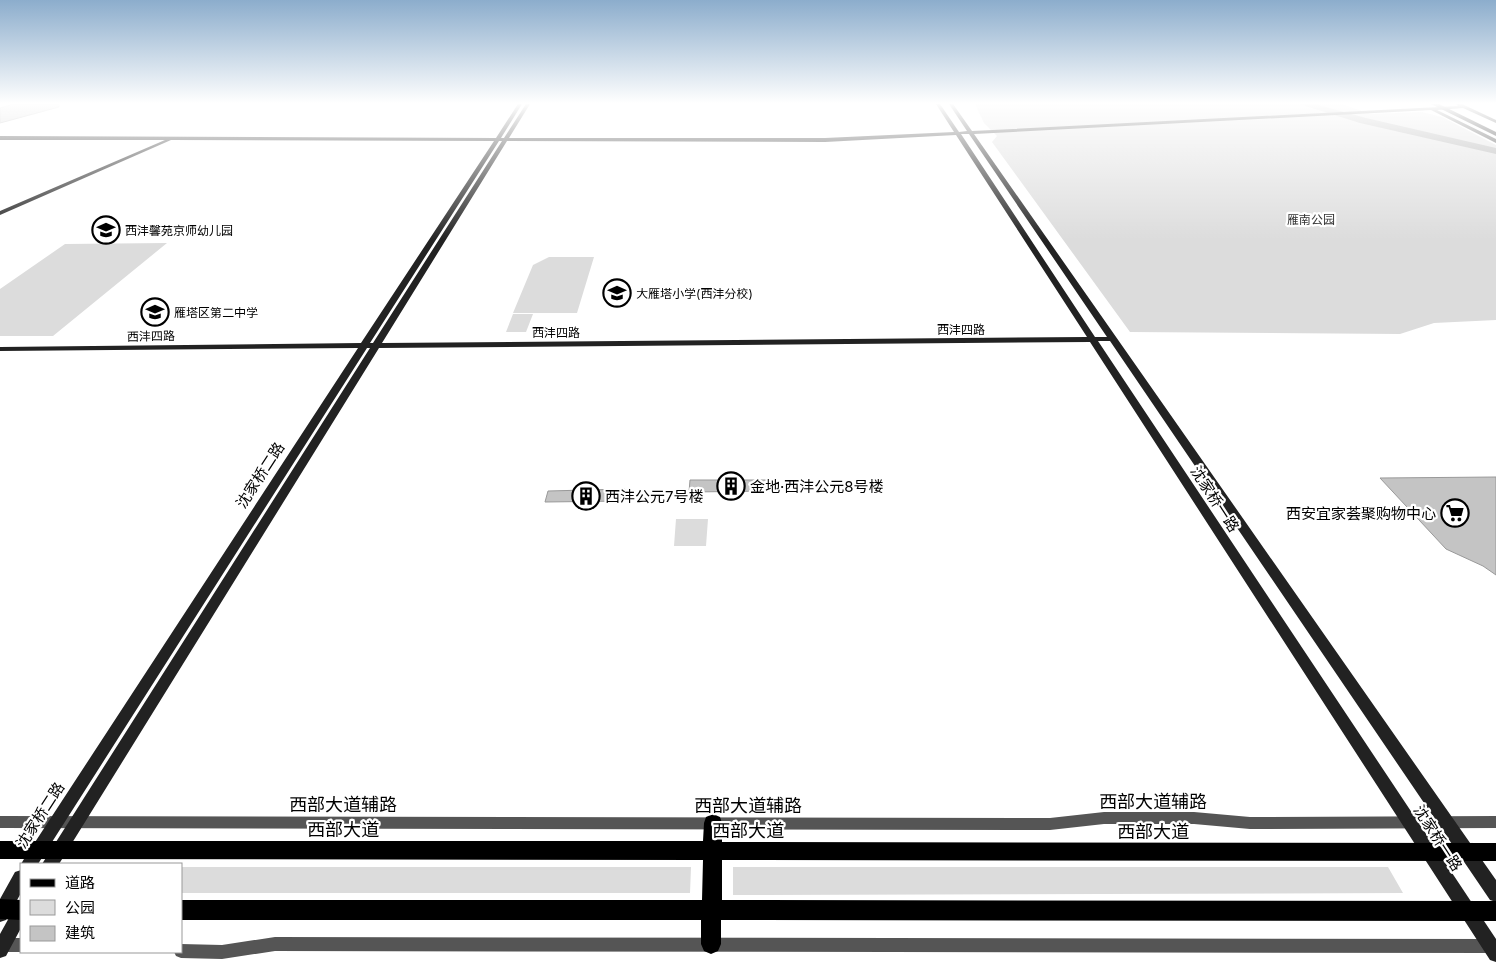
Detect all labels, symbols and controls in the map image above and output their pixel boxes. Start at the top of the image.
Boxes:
park label: 雁南公园 [1287,212,1335,227]
school or university icon: 西沣馨苑京师幼儿园 [91,215,121,245]
place label: 西沣馨苑京师幼儿园 [125,223,233,238]
school or university icon: 大雁塔小学(西沣分校) [602,278,632,308]
place label: 大雁塔小学(西沣分校) [636,286,753,301]
school or university icon: 雁塔区第二中学 [140,297,170,327]
place label: 雁塔区第二中学 [174,305,258,320]
street label: 西沣四路 [937,322,985,337]
street label: 西沣四路 [532,325,580,340]
street label: 西沣四路 [127,328,175,344]
street label: 沈家桥二路 [232,438,288,512]
street label: 沈家桥一路 [1187,462,1243,536]
building icon: 金地·西沣公元8号楼 [716,471,746,501]
place label: 金地·西沣公元8号楼 [750,477,884,496]
building icon: 西沣公元7号楼 [571,481,601,511]
place label: 西沣公元7号楼 [605,487,704,506]
supermarket icon: 西安宜家荟聚购物中心 [1440,498,1470,528]
place label: 西安宜家荟聚购物中心 [1286,504,1436,523]
street label: 沈家桥二路 [12,778,68,852]
street label: 西部大道辅路 [1099,791,1207,812]
street label: 西部大道辅路 [289,794,397,815]
street label: 西部大道辅路 [694,795,802,816]
street label: 沈家桥一路 [1410,801,1466,875]
street label: 西部大道 [307,819,379,840]
street label: 西部大道 [712,820,784,841]
street label: 西部大道 [1117,821,1189,842]
legend [20,863,182,953]
text: 道路 [65,873,95,892]
text: 公园 [65,898,95,917]
text: 建筑 [65,923,95,942]

